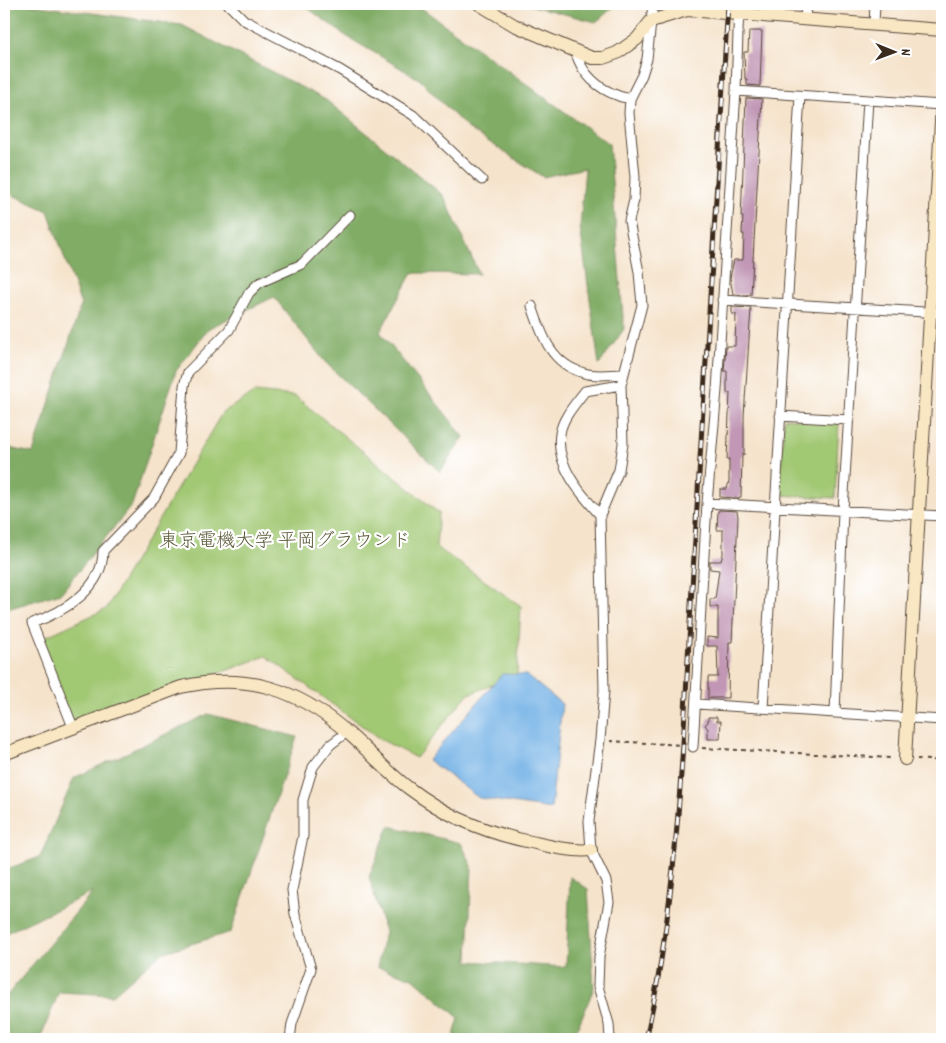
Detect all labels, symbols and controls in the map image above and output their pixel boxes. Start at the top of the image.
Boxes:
north arrow [868,28,918,78]
text: N [895,49,915,56]
park label: 東京電機大学 平岡グラウンド [159,529,411,556]

